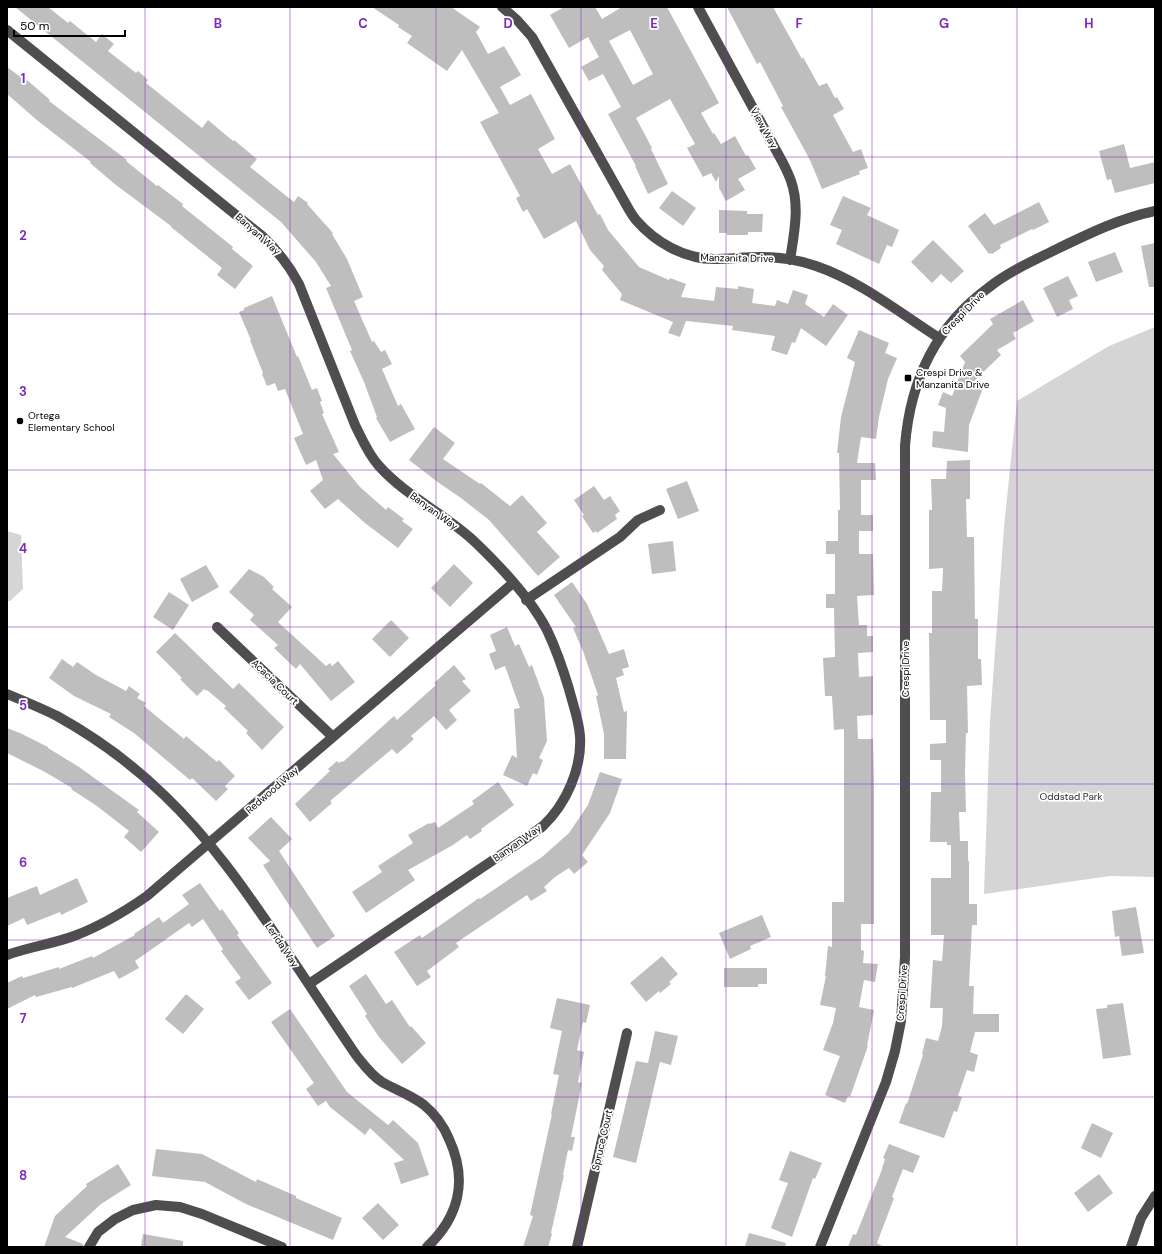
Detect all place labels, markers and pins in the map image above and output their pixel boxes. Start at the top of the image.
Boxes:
place label: Crespi Drive & Manzanita Drive [916,366,990,391]
marker: Crespi Drive & Manzanita Drive [903,373,913,383]
place label: Ortega Elementary School [28,409,115,434]
marker: Ortega Elementary School [15,416,25,426]

